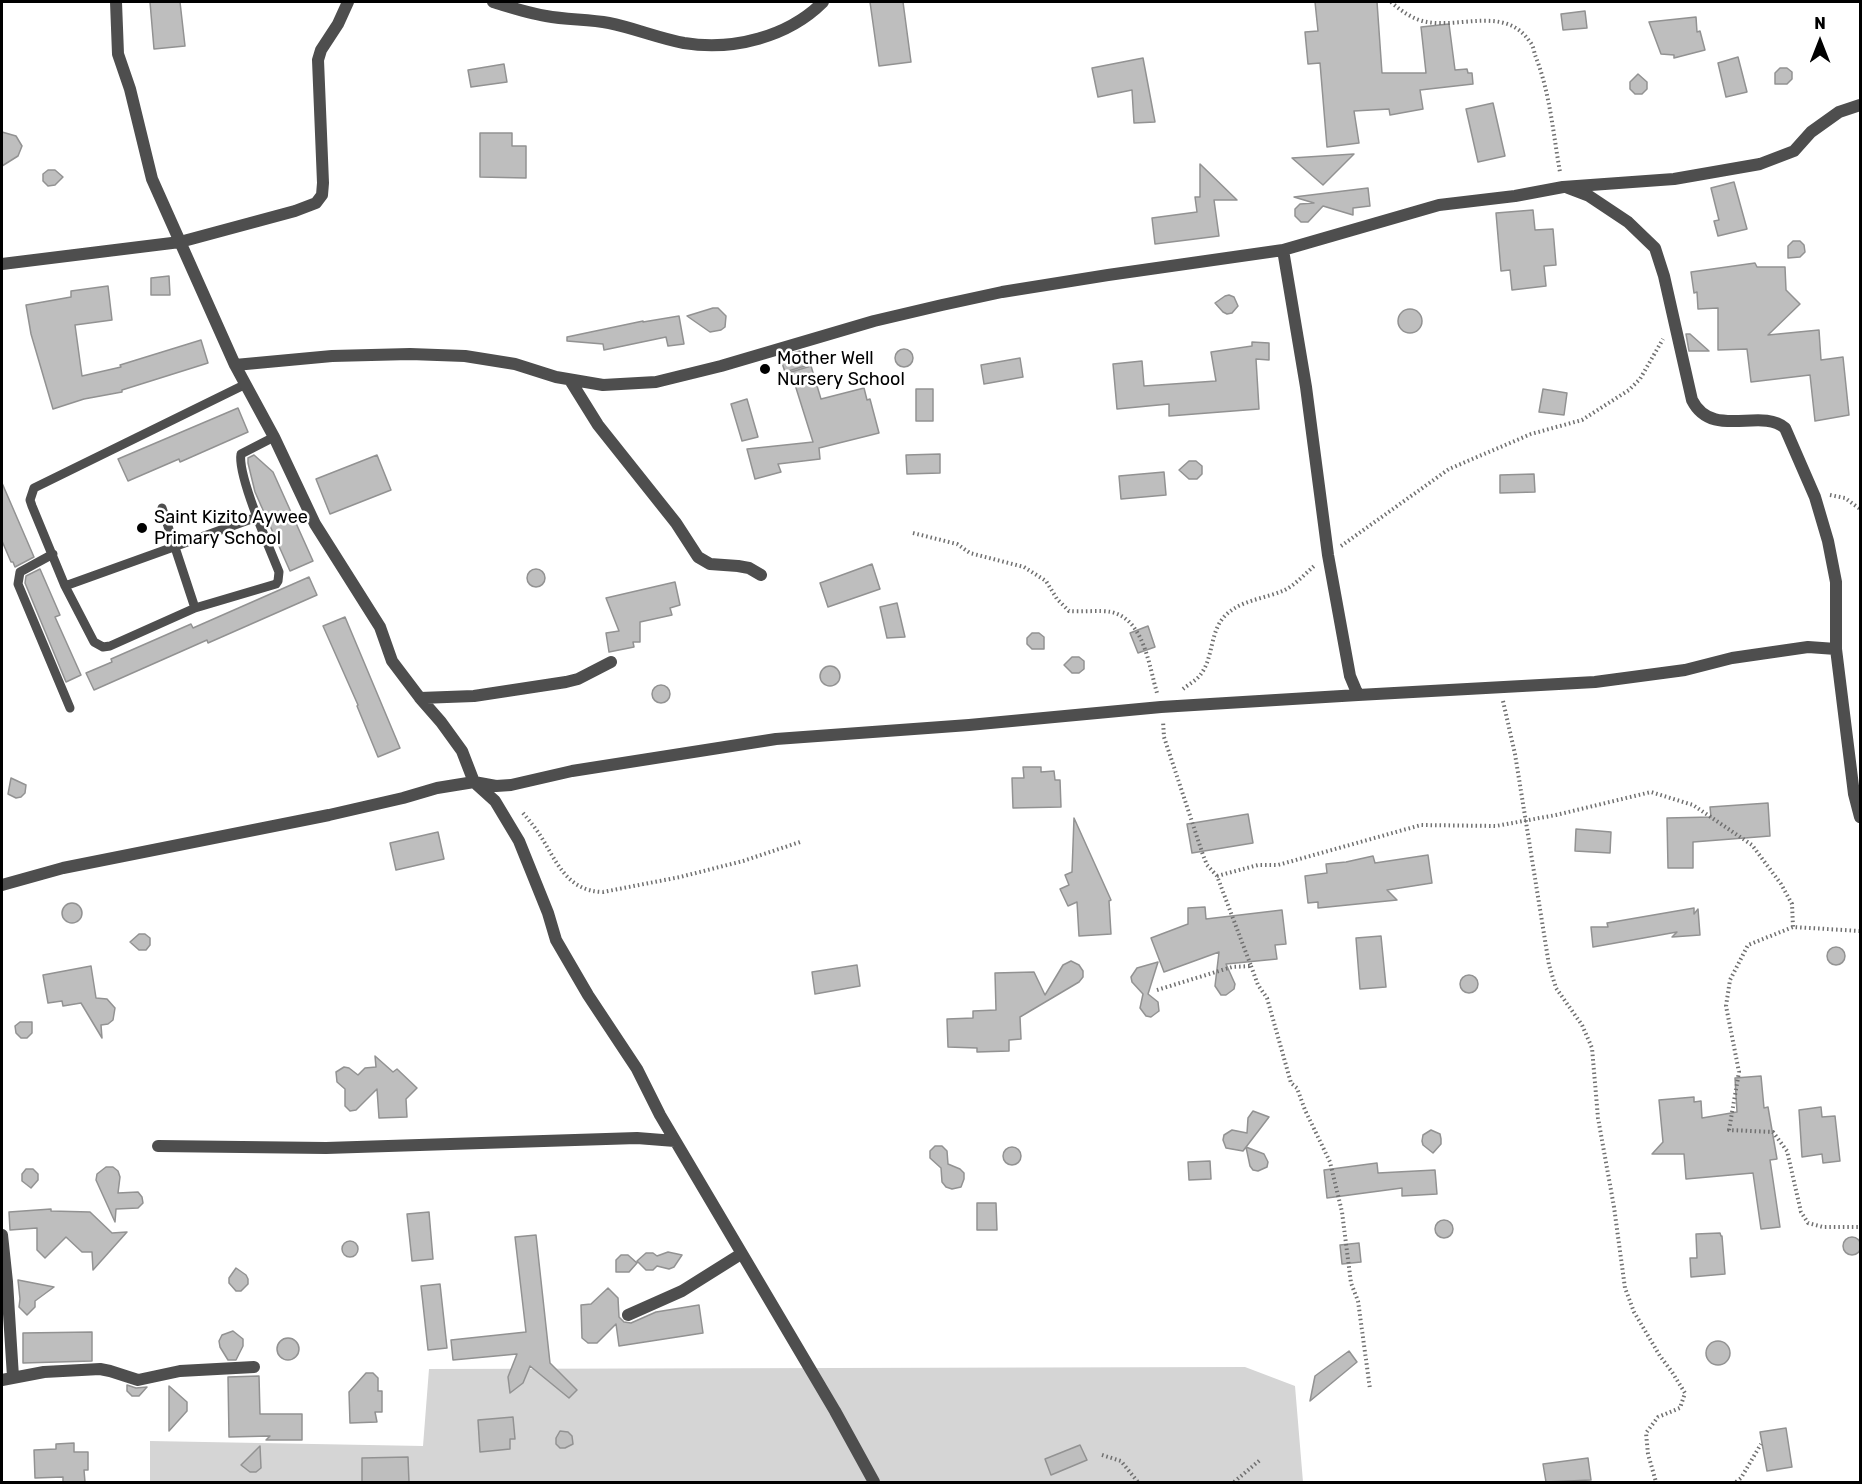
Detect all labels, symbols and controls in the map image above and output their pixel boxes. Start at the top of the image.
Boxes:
north arrow [1790,12,1850,72]
text: N [1814,14,1826,33]
place label: Mother Well Nursery School [777,348,905,391]
marker: Mother Well Nursery School [758,362,772,376]
place label: Saint Kizito Aywee Primary School [154,507,308,550]
marker: Saint Kizito Aywee Primary School [135,521,149,535]

